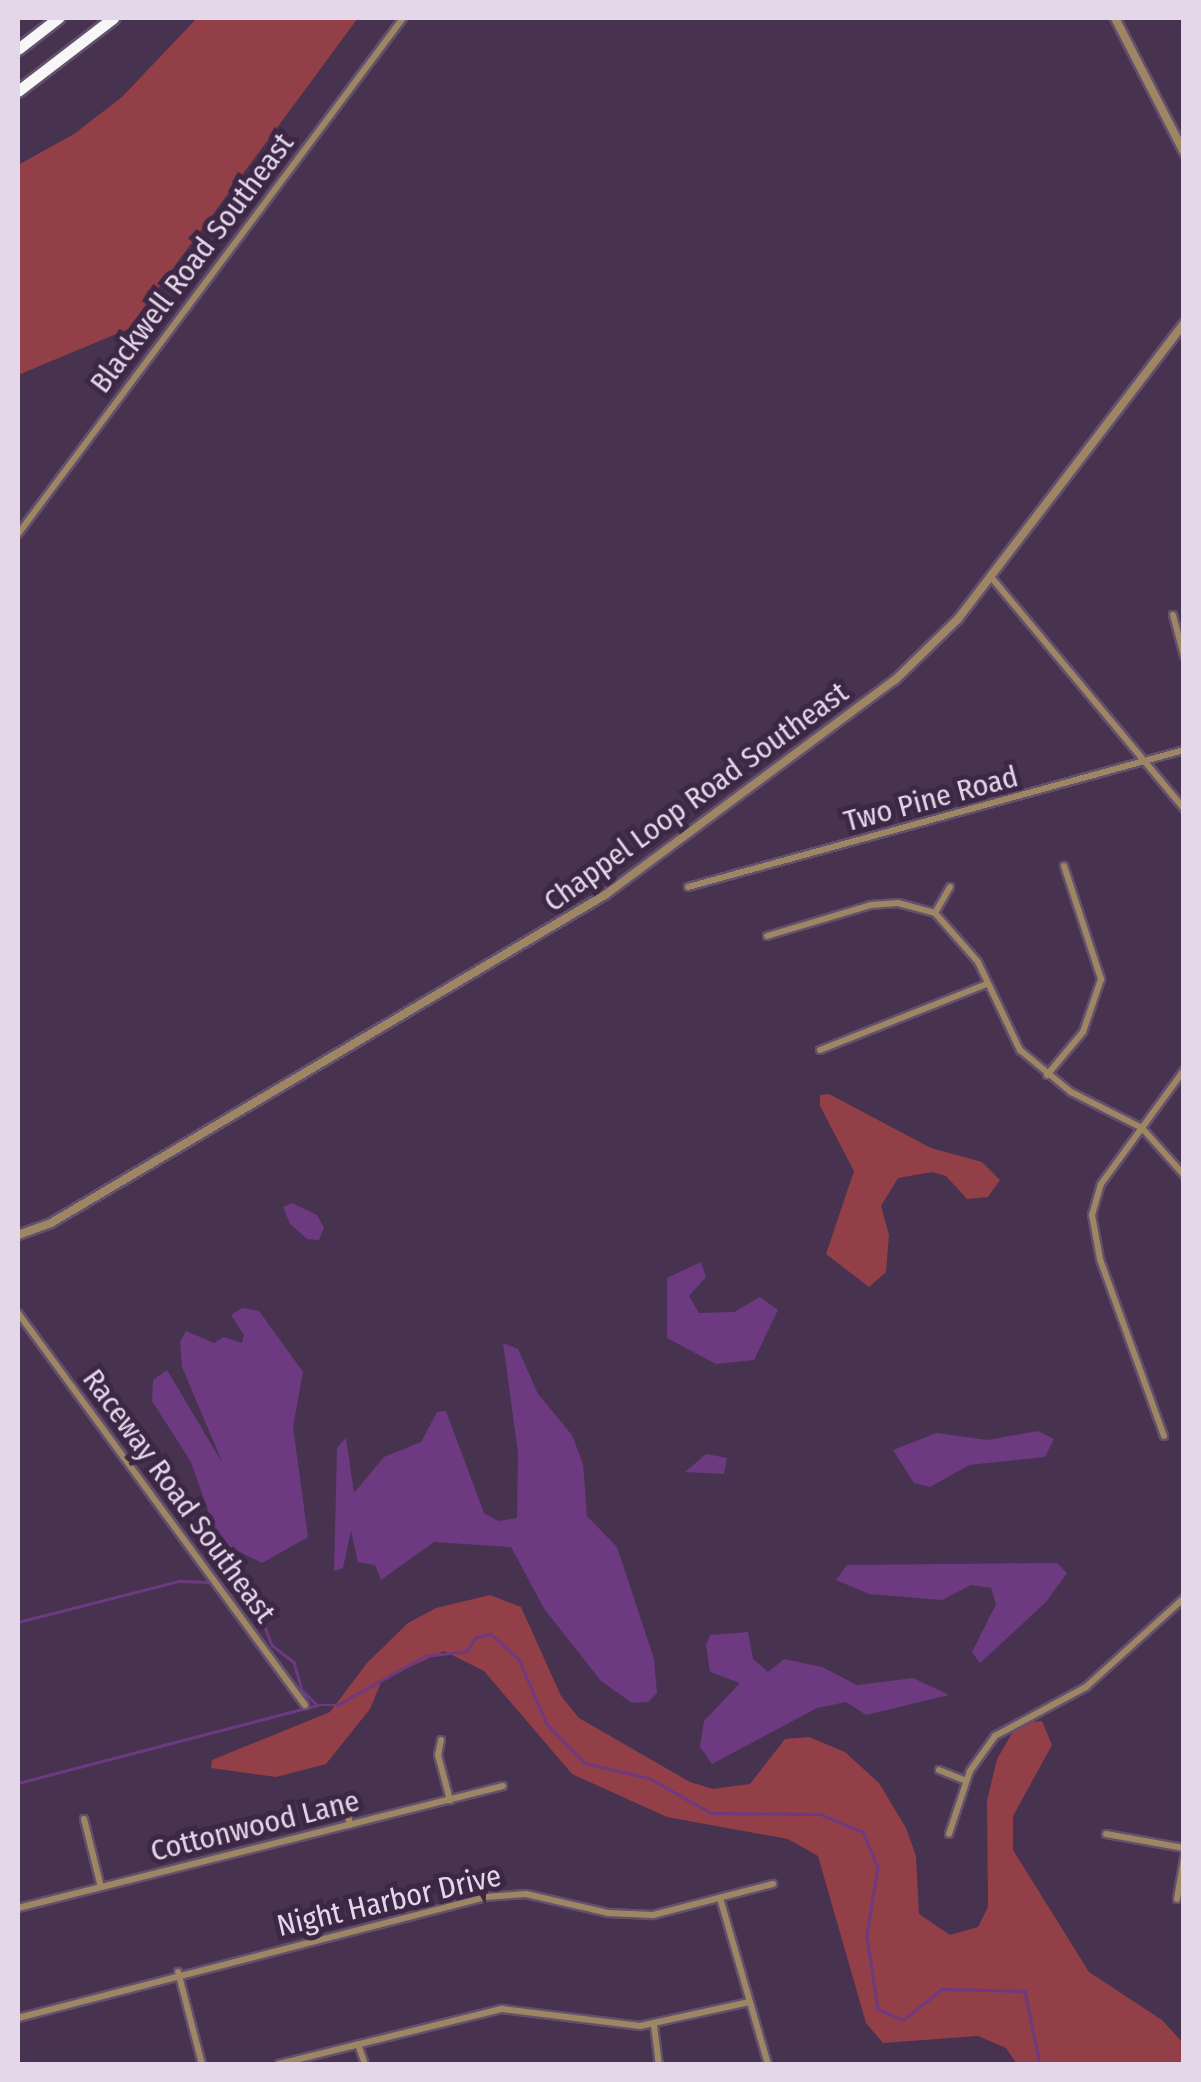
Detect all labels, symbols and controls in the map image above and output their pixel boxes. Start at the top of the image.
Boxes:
street label: Blackwell Road Southeast [83,126,301,400]
street label: Chappel Loop Road Southeast [537,675,855,919]
street label: Two Pine Road [840,759,1022,839]
street label: Raceway Road Southeast [75,1362,283,1630]
street label: Cottonwood Lane [147,1783,363,1869]
street label: Night Harbor Drive [274,1858,504,1944]

